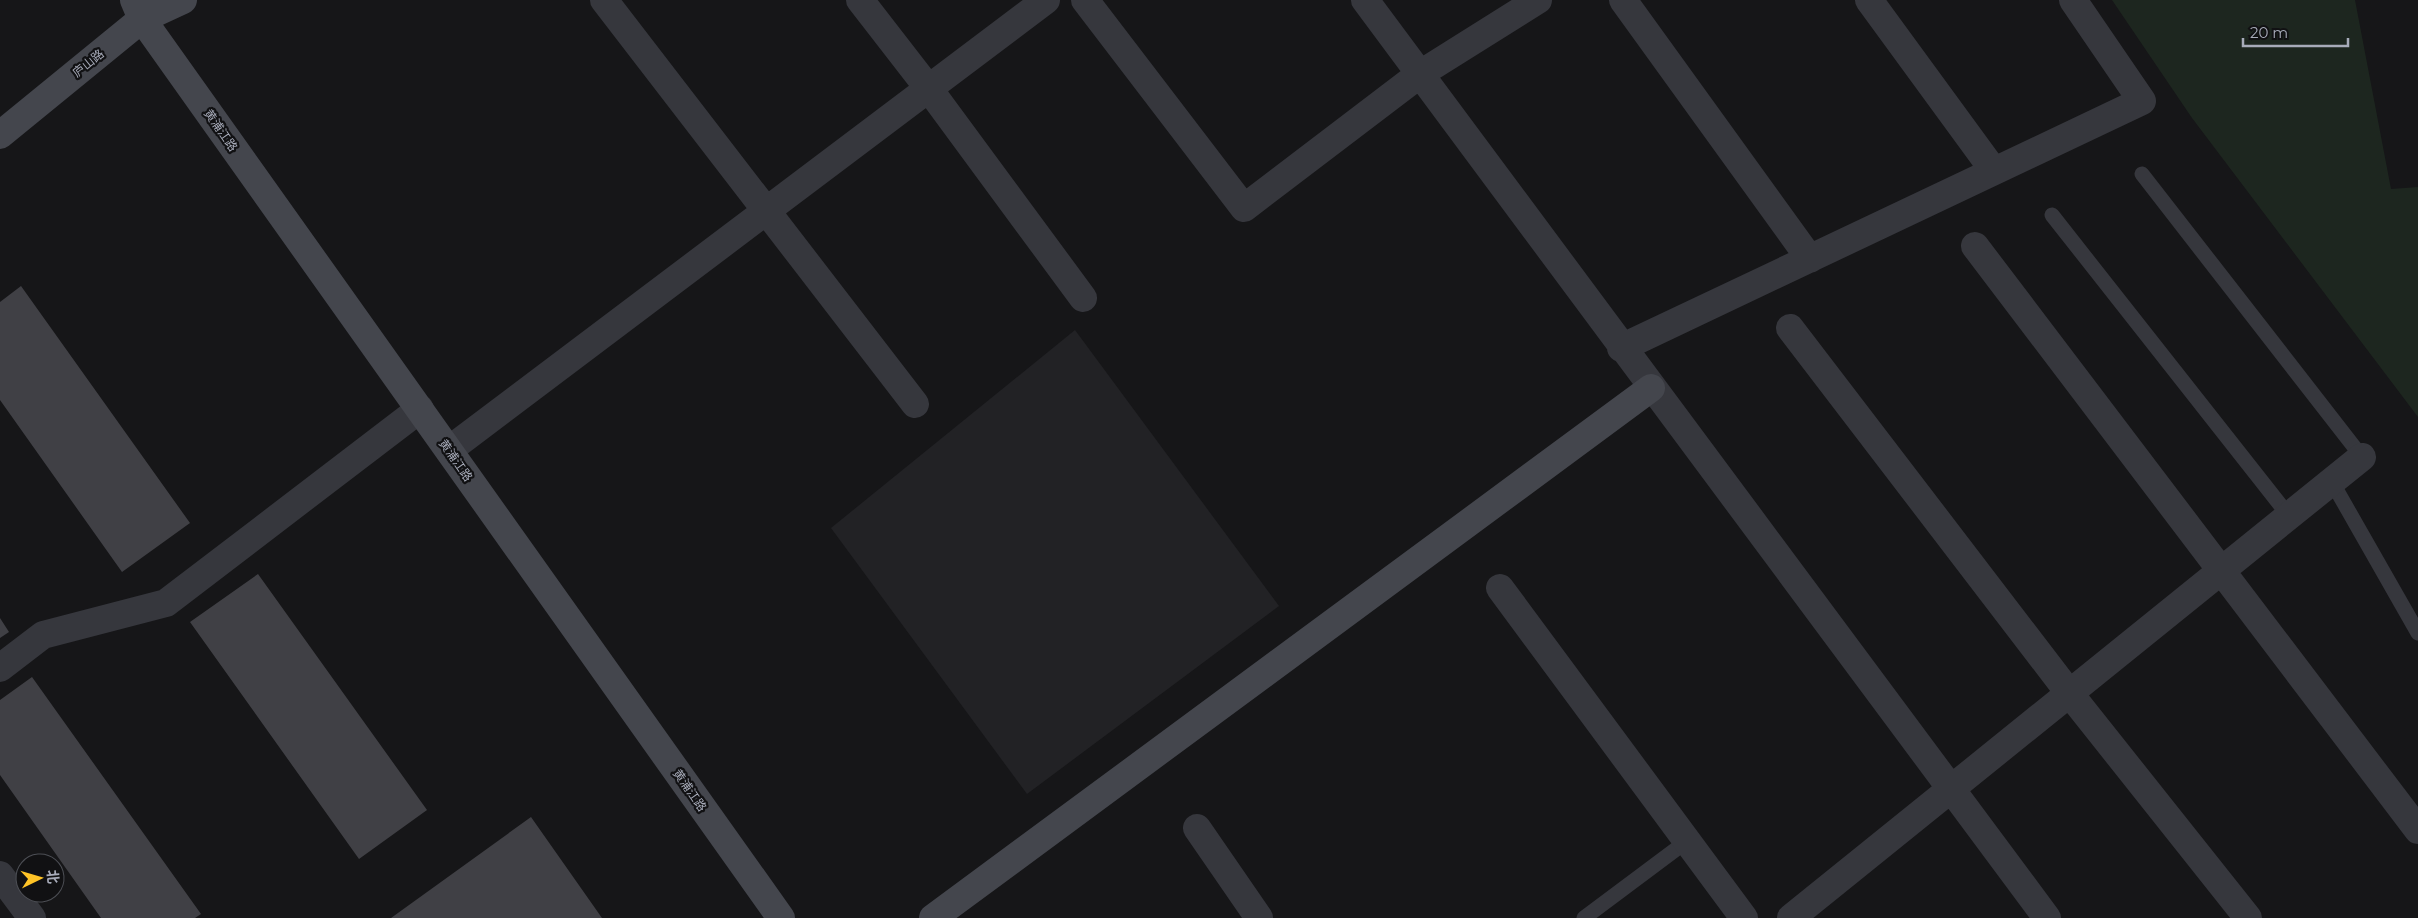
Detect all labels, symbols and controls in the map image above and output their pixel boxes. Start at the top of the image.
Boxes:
scale bar [2243,15,2348,47]
text: 20 m [2250,23,2288,42]
street label: 庐山路 [69,46,107,80]
street label: 黄浦江路 [201,106,241,154]
street label: 黄浦江路 [436,436,476,484]
street label: 黄浦江路 [670,766,710,814]
north arrow [15,853,65,903]
text: 北 [43,869,63,885]

